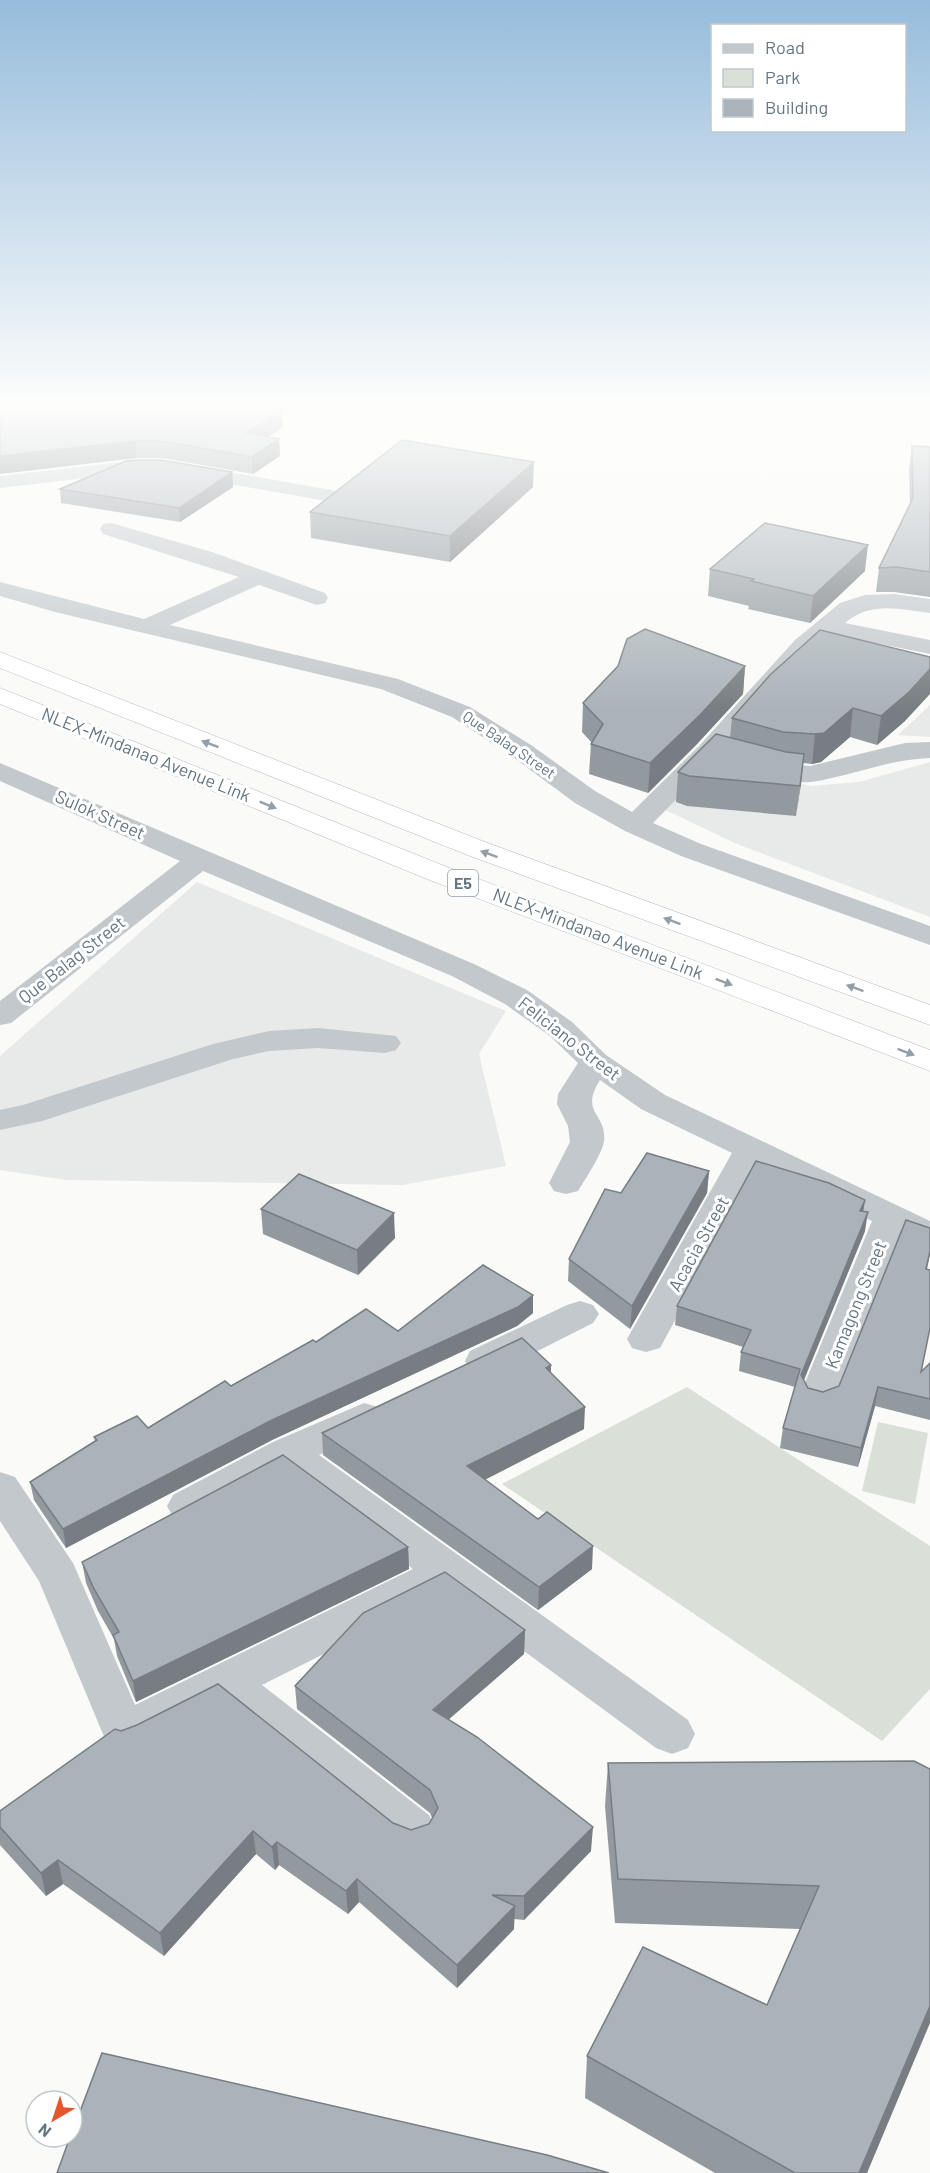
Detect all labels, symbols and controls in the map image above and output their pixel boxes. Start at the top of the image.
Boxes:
legend [711,24,906,132]
text: Road [765,36,805,58]
text: Park [765,66,800,88]
text: Building [765,96,828,118]
street label: NLEX-Mindanao Avenue Link [39,702,254,806]
street label: Que Balag Street [460,707,559,782]
one-way arrow [201,739,219,749]
street label: Sulok Street [52,785,149,844]
one-way arrow [259,801,277,810]
one-way arrow [480,848,498,858]
road number: E5 [448,870,478,896]
street label: NLEX-Mindanao Avenue Link [490,883,707,983]
street label: Que Balag Street [14,911,129,1008]
one-way arrow [663,916,681,926]
one-way arrow [715,978,733,988]
one-way arrow [846,983,864,993]
street label: Feliciano Street [514,992,625,1085]
one-way arrow [897,1047,915,1057]
street label: Acacia Street [663,1192,733,1295]
street label: Kamagong Street [819,1238,891,1372]
north arrow [24,2089,84,2149]
text: N [34,2120,54,2142]

